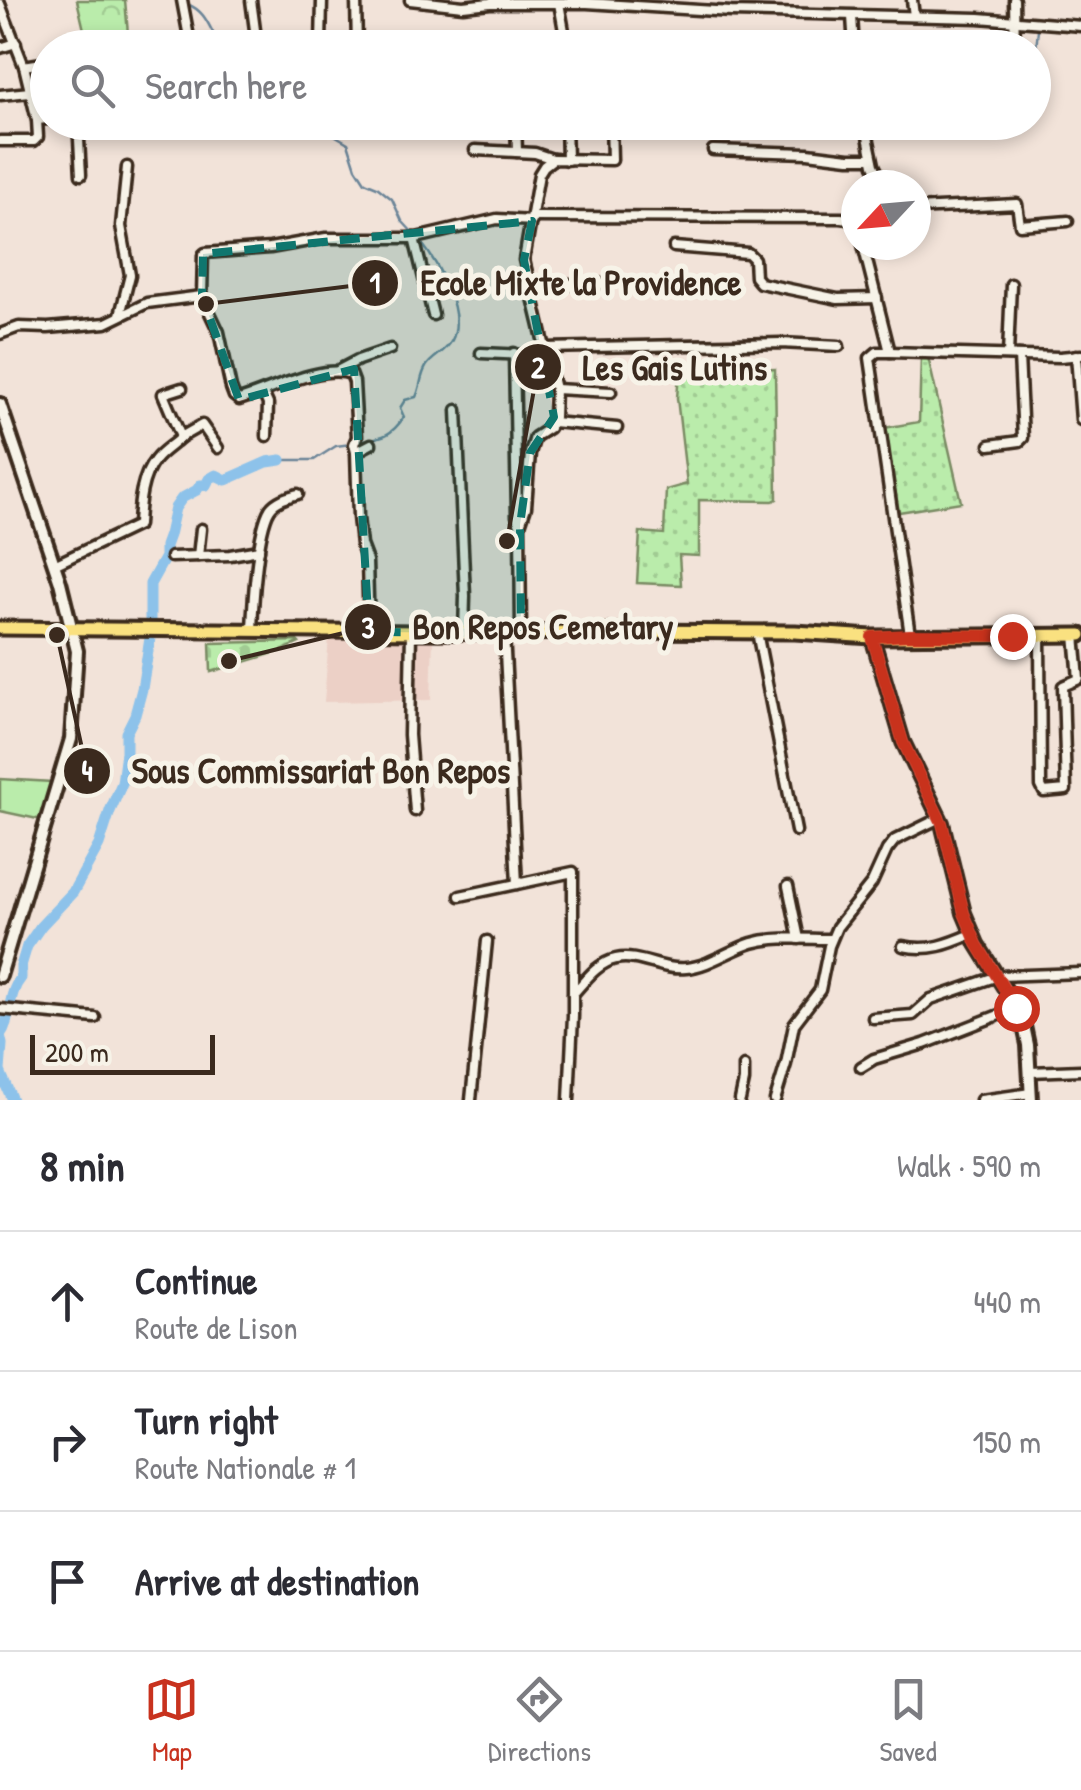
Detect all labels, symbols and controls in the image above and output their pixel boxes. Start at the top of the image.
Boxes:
search box [30,30,1051,140]
icon: search [65,58,120,113]
text: Search here [145,59,307,111]
north arrow [841,170,931,260]
callout: Ecole Mixte la Providence [350,250,761,315]
text: Ecole Mixte la Providence [420,259,742,306]
text: 1 [370,262,381,302]
callout: Les Gais Lutins [513,335,787,400]
text: Les Gais Lutins [583,344,768,391]
text: 2 [531,347,546,387]
callout: Bon Repos Cemetary [343,595,694,660]
text: Bon Repos Cemetary [412,603,674,651]
text: 3 [361,607,375,647]
route end [990,614,1036,660]
callout: Sous Commissariat Bon Repos [62,738,531,803]
text: Sous Commissariat Bon Repos [132,747,511,795]
text: 4 [81,750,93,790]
route start [994,986,1040,1032]
scale bar [30,1030,215,1074]
text: 200 m [45,1033,109,1071]
text: 8 min [40,1137,125,1194]
text: Walk · 590 m [897,1144,1041,1187]
text: Continue [135,1254,257,1306]
icon: ahead [40,1274,95,1329]
text: 440 m [974,1280,1041,1323]
text: Route de Lison [135,1306,298,1349]
text: Turn right [135,1394,278,1446]
icon: right [40,1414,95,1469]
text: 150 m [972,1420,1041,1463]
text: Route Nationale # 1 [135,1446,356,1489]
icon: arrive [40,1554,95,1609]
text: Arrive at destination [135,1555,419,1607]
tab: Map [144,1672,199,1770]
tab: Directions [488,1672,591,1770]
tab: Saved [880,1672,937,1770]

